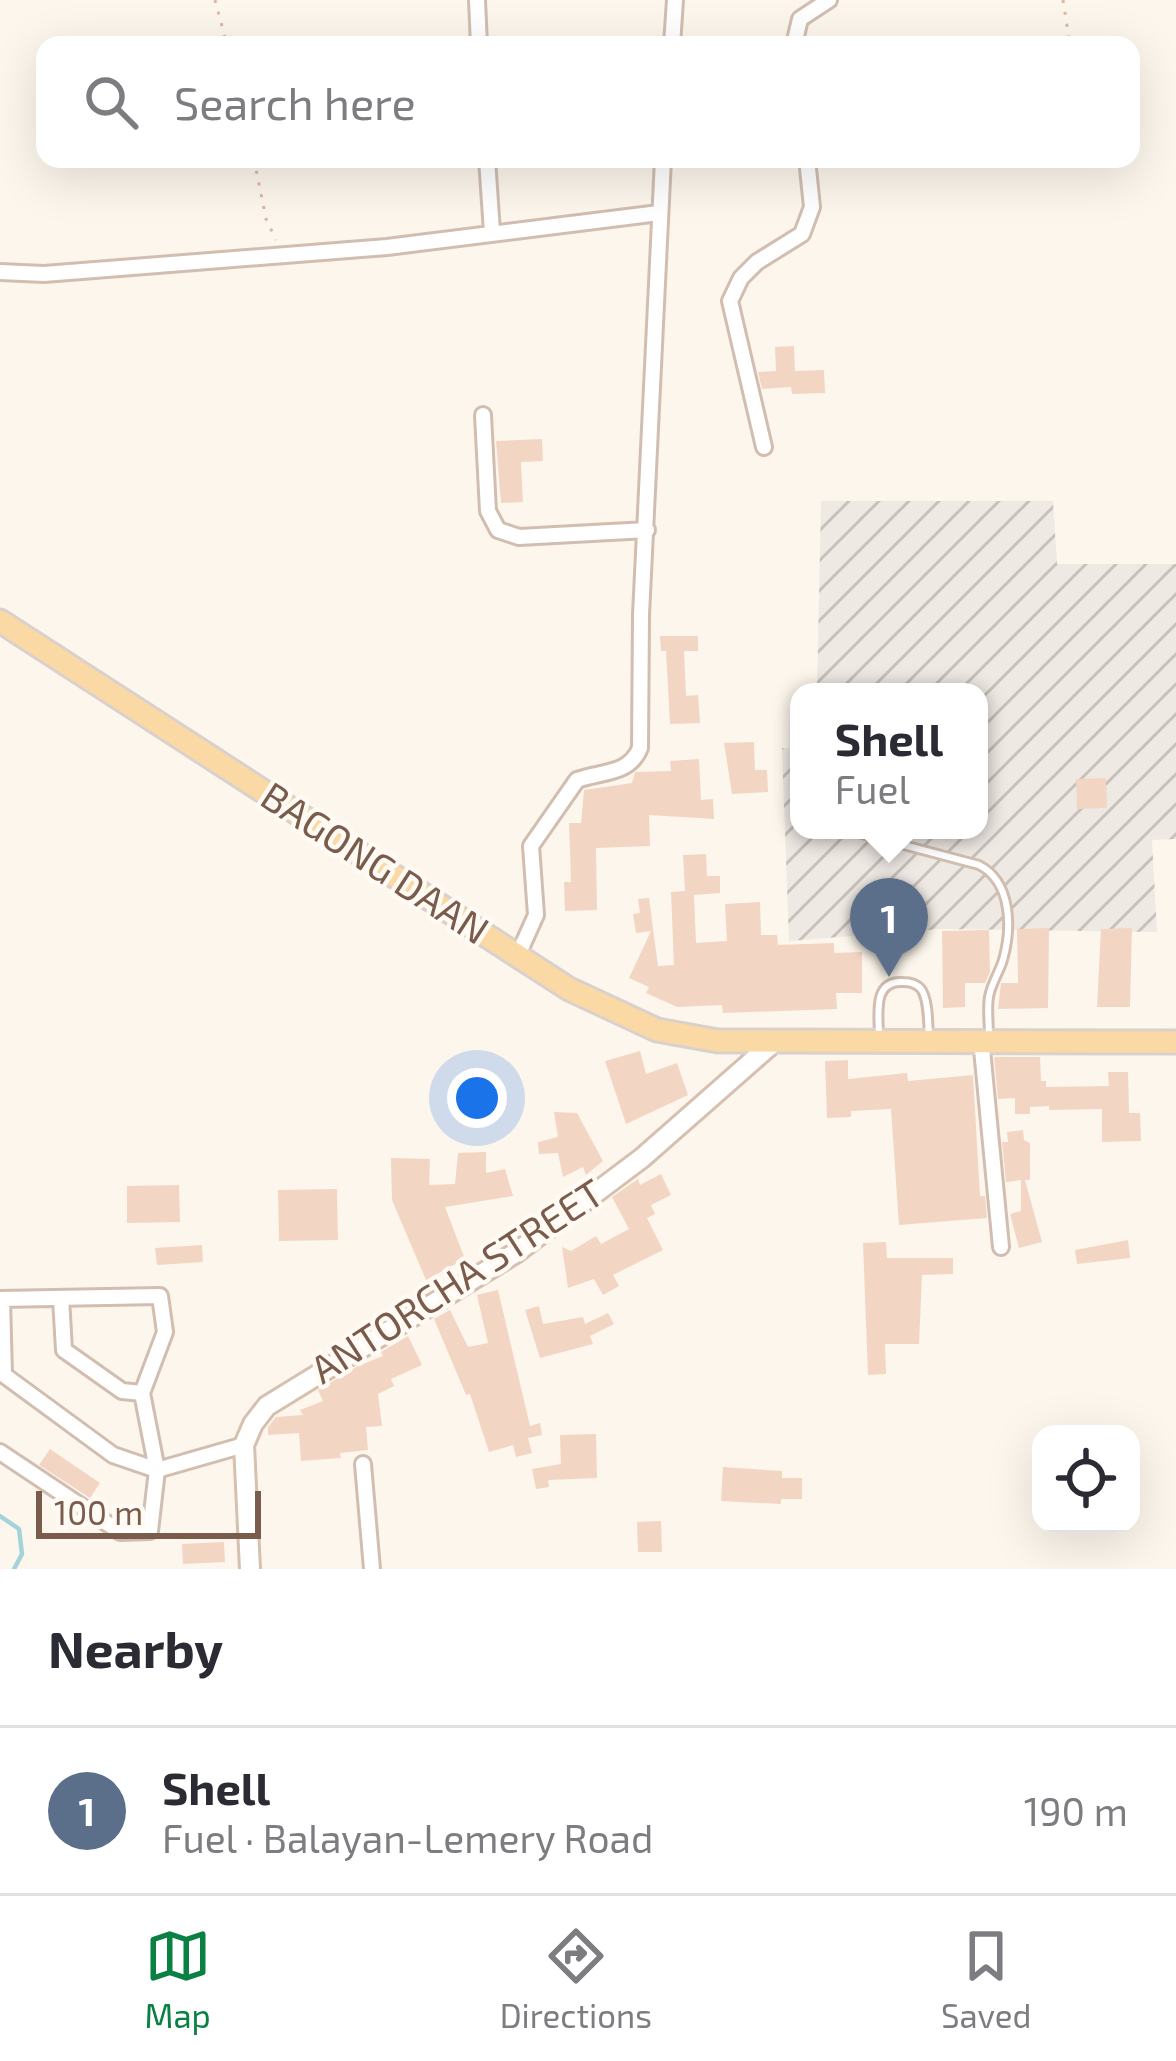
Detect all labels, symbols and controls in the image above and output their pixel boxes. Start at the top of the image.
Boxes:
search box [36,36,1140,168]
icon: search [78,69,144,135]
text: Search here [174,75,416,129]
popup [790,683,988,839]
text: Shell [835,711,943,765]
text: Fuel [835,765,910,812]
street label: BAGONG DAAN [253,771,498,953]
pin: 1 [850,878,928,977]
your location [447,1068,507,1128]
street label: ANTORCHA STREET [301,1168,611,1392]
map controls [1032,1425,1140,1533]
button: locate [1032,1425,1140,1533]
scale bar [36,1485,261,1538]
text: 100 m [54,1492,143,1532]
text: Nearby [48,1617,223,1678]
text: Shell [162,1760,270,1814]
text: 1 [79,1787,95,1834]
text: 190 m [1024,1787,1128,1834]
text: Fuel · Balayan-Lemery Road [162,1814,653,1861]
tab: Map [145,1923,211,2035]
tab: Directions [500,1923,652,2035]
tab: Saved [941,1923,1031,2035]

